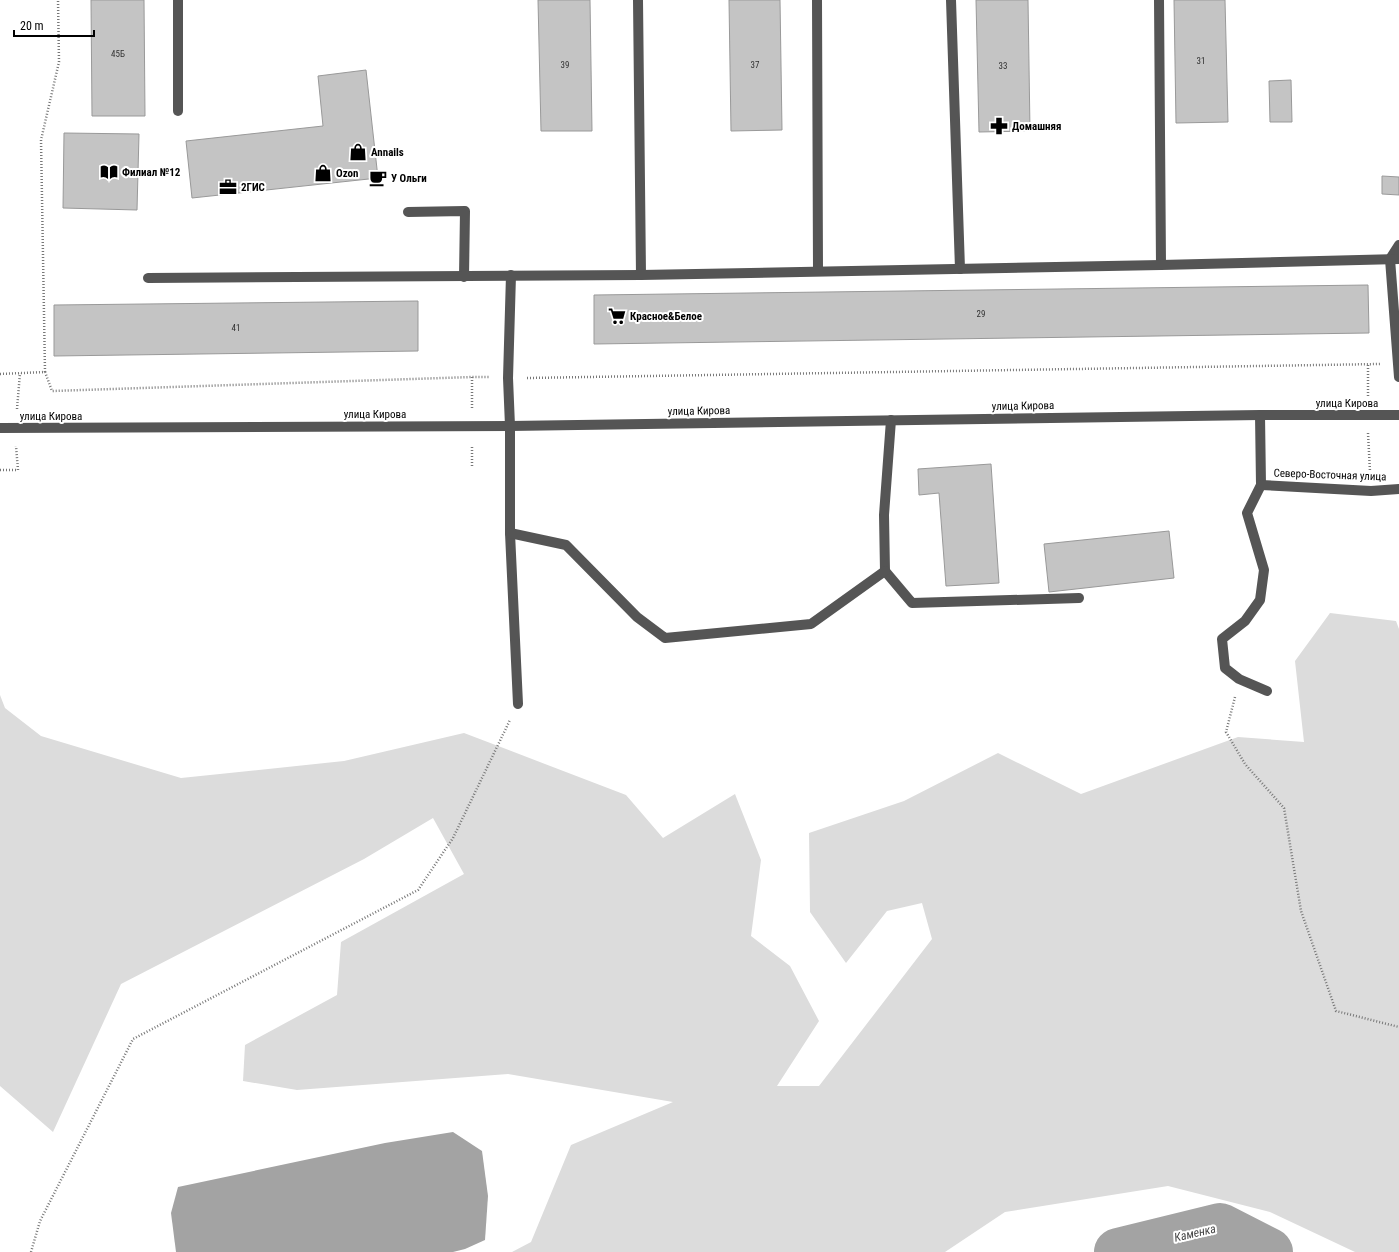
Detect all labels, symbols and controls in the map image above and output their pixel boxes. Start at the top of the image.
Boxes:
scale bar [14,12,94,38]
text: 20 m [20,19,44,33]
house number: 45Б [111,49,125,59]
house number: 31 [1197,56,1205,66]
house number: 39 [561,60,569,70]
house number: 37 [751,60,760,70]
house number: 33 [999,61,1007,71]
pharmacy icon: Домашняя [989,116,1009,136]
place label: Домашняя [1012,120,1061,133]
shop icon: Annails [348,142,368,162]
place label: Annails [371,146,404,159]
library icon: Филиал №12 [99,162,119,182]
shop icon: Ozon [313,163,333,183]
place label: Филиал №12 [122,166,181,179]
place label: Ozon [336,167,358,180]
cafe icon: У Ольги [368,168,388,188]
place label: У Ольги [391,172,427,185]
office icon: 2ГИС [218,177,238,197]
place label: 2ГИС [241,181,265,194]
supermarket icon: Красное&Белое [607,306,627,326]
house number: 29 [977,309,985,319]
place label: Красное&Белое [630,310,702,323]
house number: 41 [232,323,240,333]
street label: улица Кирова [1316,397,1378,410]
street label: улица Кирова [992,399,1054,413]
street label: улица Кирова [668,404,730,418]
street label: улица Кирова [344,408,406,421]
street label: улица Кирова [20,410,82,423]
street label: Северо-Восточная улица [1273,467,1387,483]
water label: Каменка [1173,1221,1217,1245]

